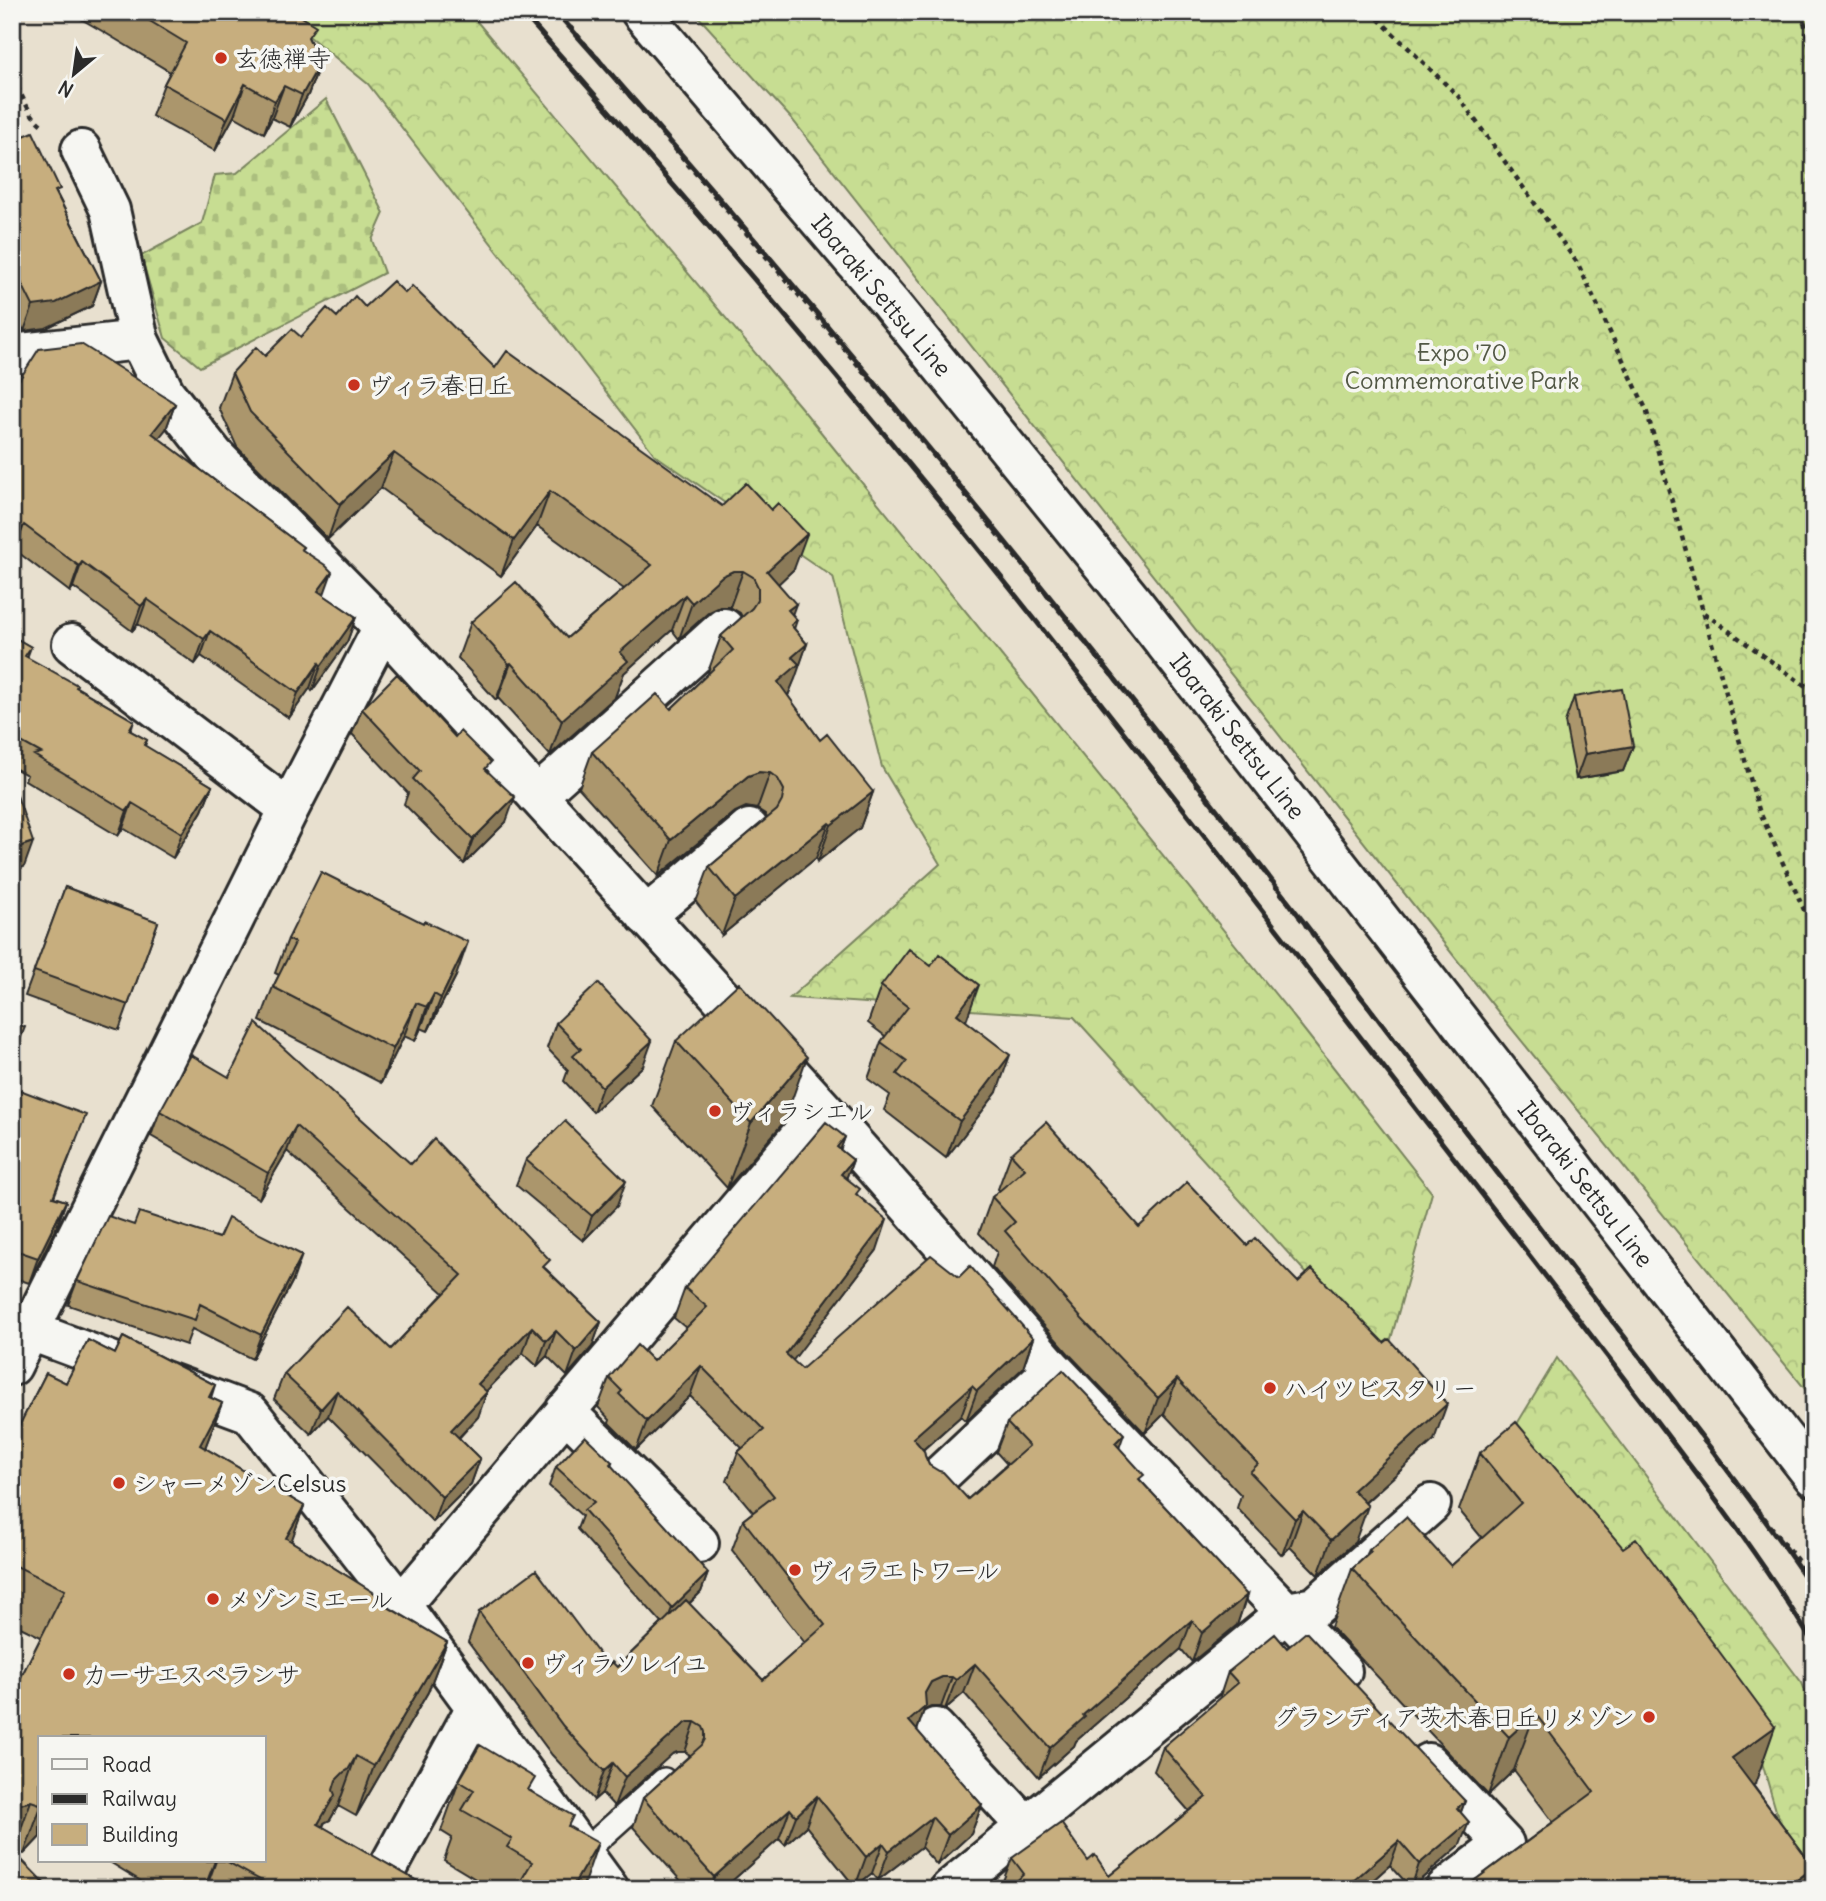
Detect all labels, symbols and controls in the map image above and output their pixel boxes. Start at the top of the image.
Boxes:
north arrow [38,38,108,108]
place label: 玄徳禅寺 [235,43,331,73]
marker: 玄徳禅寺 [213,50,229,66]
text: N [54,75,77,103]
street label: Ibaraki Settsu Line [805,208,959,382]
park label: Expo '70 Commemorative Park [1344,337,1580,395]
place label: ヴィラ春日丘 [368,370,512,400]
marker: ヴィラ春日丘 [346,377,362,393]
street label: Ibaraki Settsu Line [1164,647,1312,825]
street label: Ibaraki Settsu Line [1512,1095,1660,1273]
place label: ヴィラシエル [729,1096,873,1126]
marker: ヴィラシエル [707,1103,723,1119]
place label: ハイツビスタリー [1284,1373,1476,1403]
marker: ハイツビスタリー [1262,1380,1278,1396]
place label: シャーメゾンCelsus [133,1468,346,1498]
marker: シャーメゾンCelsus [111,1475,127,1491]
place label: ヴィラエトワール [809,1555,1000,1585]
marker: ヴィラエトワール [787,1562,803,1578]
place label: メゾンミエール [227,1584,394,1614]
marker: メゾンミエール [205,1591,221,1607]
place label: ヴィラソレイユ [542,1648,708,1678]
marker: ヴィラソレイユ [520,1655,536,1671]
place label: カーサエスペランサ [83,1659,300,1689]
marker: カーサエスペランサ [61,1666,77,1682]
place label: グランディア茨木春日丘リメゾン [1274,1702,1635,1732]
marker: グランディア茨木春日丘リメゾン [1641,1709,1657,1725]
legend [38,1736,266,1862]
text: Road [102,1751,151,1778]
text: Railway [102,1785,177,1812]
text: Building [102,1821,178,1848]

